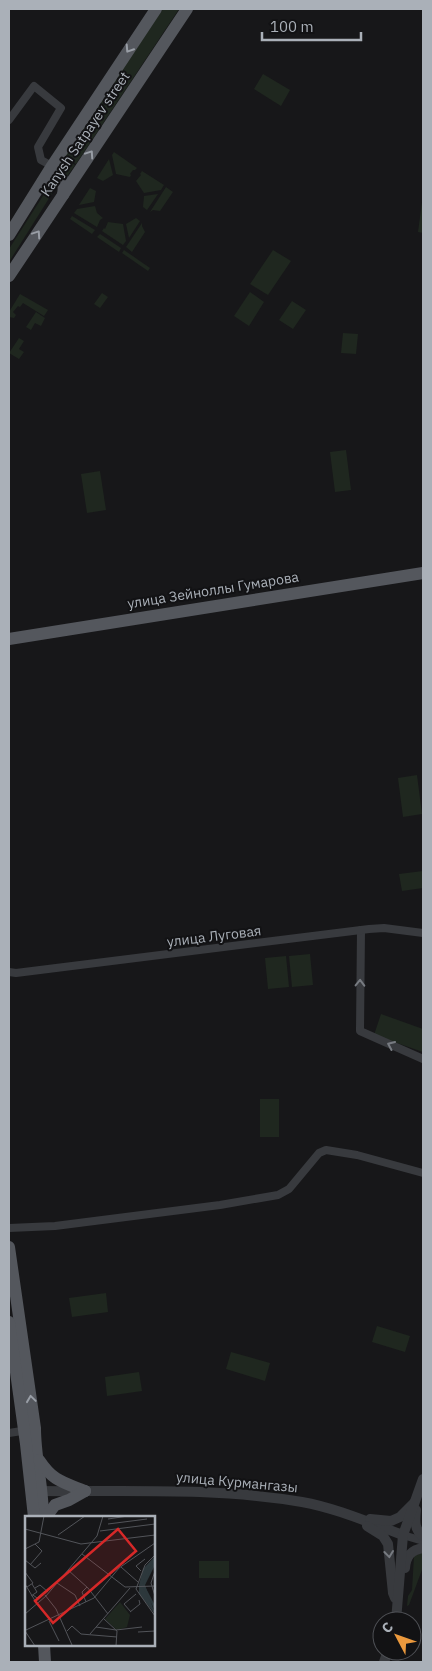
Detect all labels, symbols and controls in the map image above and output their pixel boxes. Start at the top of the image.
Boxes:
scale bar [262,10,361,42]
text: 100 m [270,17,314,36]
one-way arrow [126,44,135,53]
street label: Kanysh Satpayev street [37,68,134,200]
one-way arrow [84,150,93,160]
one-way arrow [31,230,40,239]
street label: улица Зейноллы Гумарова [126,567,301,612]
street label: улица Луговая [166,921,262,951]
one-way arrow [355,978,366,986]
one-way arrow [387,1041,396,1052]
one-way arrow [26,1395,36,1404]
street label: улица Курмангазы [175,1468,299,1496]
inset map [25,1516,155,1646]
one-way arrow [384,1550,394,1558]
north arrow [372,1611,422,1661]
text: С [377,1618,397,1637]

